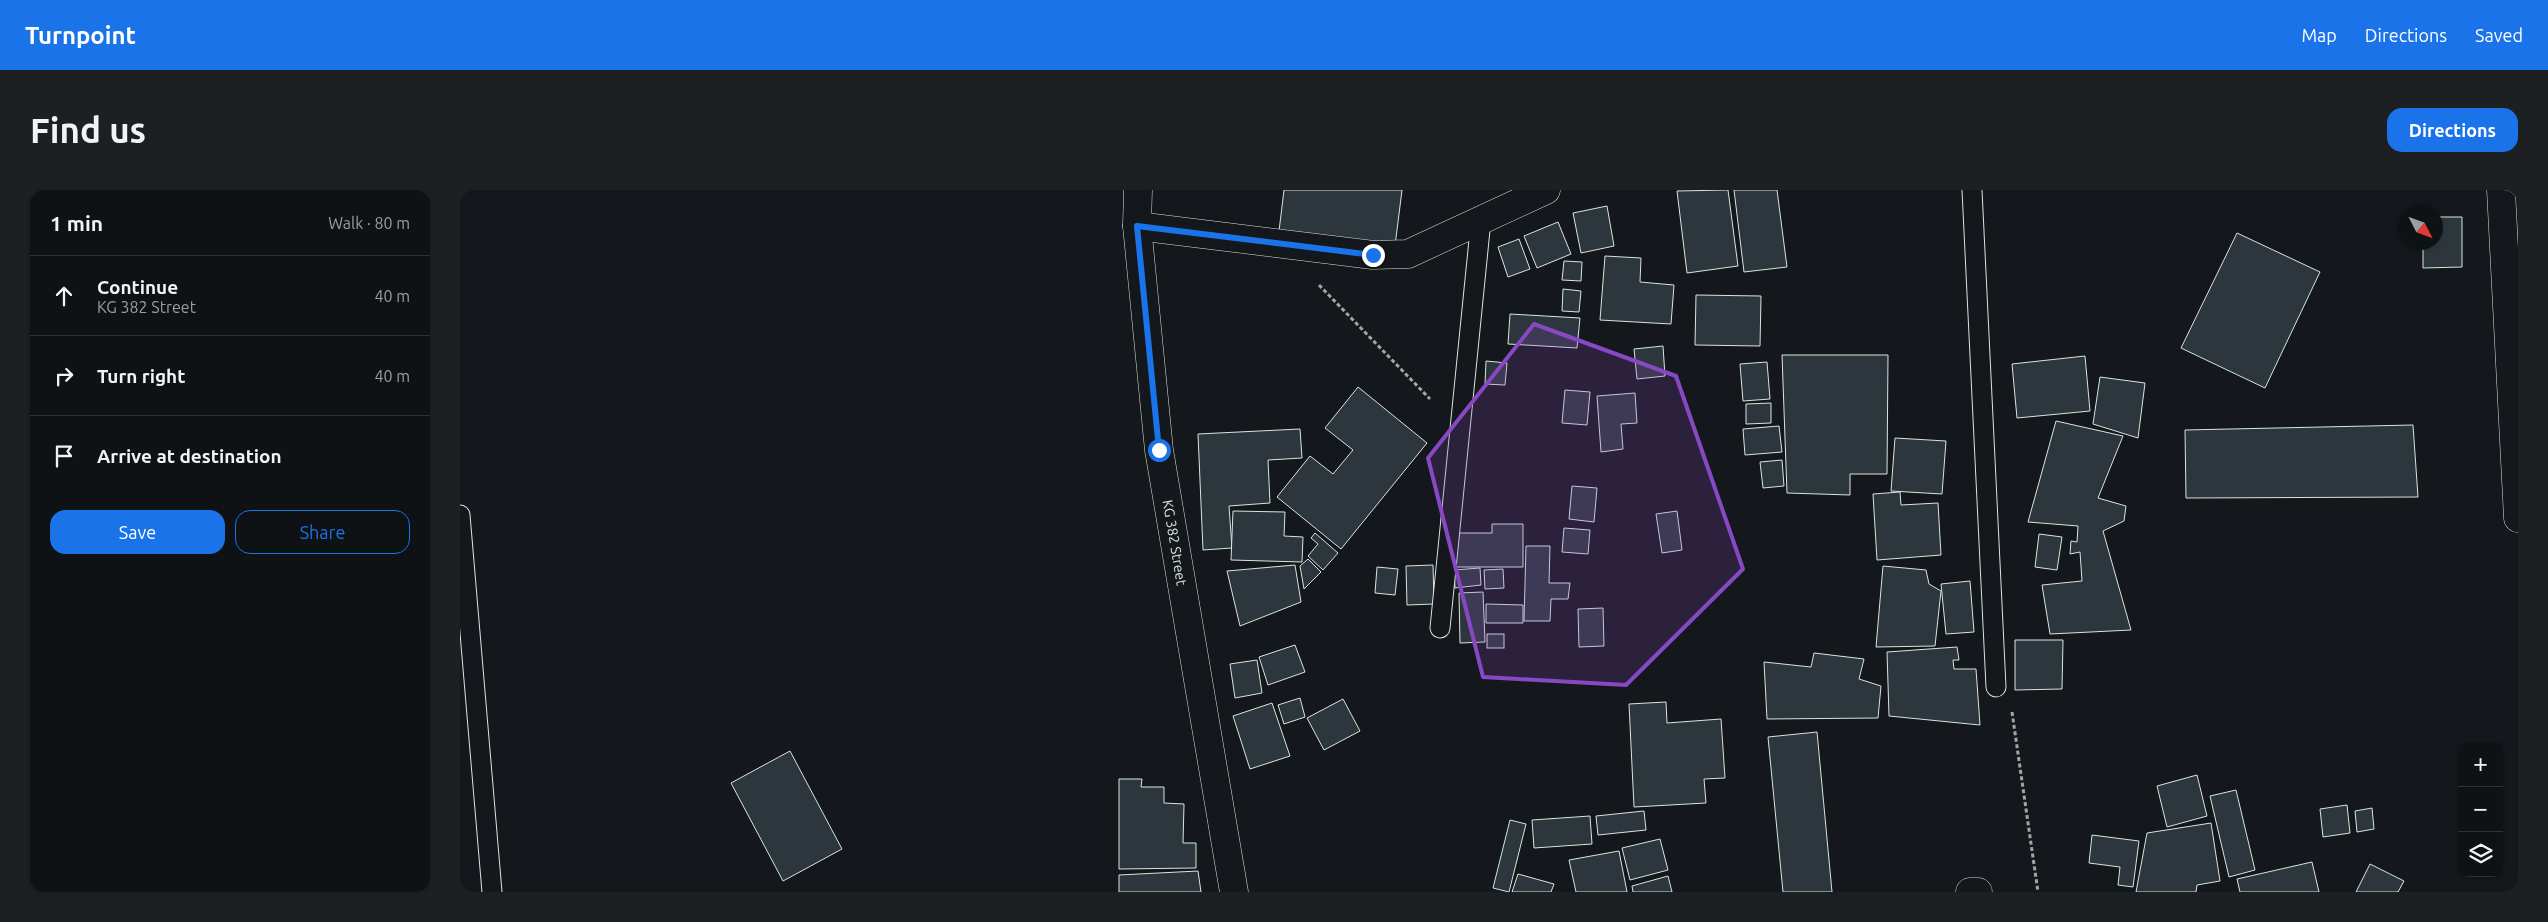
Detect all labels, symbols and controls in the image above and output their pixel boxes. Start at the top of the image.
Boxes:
text: Turnpoint [25,22,136,49]
text: Map [2301,25,2337,45]
text: Directions [2365,25,2447,45]
text: Saved [2475,25,2523,45]
button: Directions [2387,108,2518,152]
text: Find us [30,110,146,150]
north arrow [2398,205,2443,250]
text: 1 min [50,211,103,235]
text: Walk · 80 m [328,214,410,232]
route end [1362,244,1385,267]
text: Continue [97,276,178,298]
icon: ahead [50,282,78,310]
text: 40 m [374,287,410,305]
text: KG 382 Street [97,298,196,316]
icon: right [50,362,78,390]
text: Turn right [97,365,185,387]
text: 40 m [374,367,410,385]
route start [1148,439,1171,462]
icon: arrive [50,442,78,470]
text: Arrive at destination [97,445,282,467]
street label: KG 382 Street [1160,498,1190,587]
button: Save [50,510,225,554]
button: Share [235,510,410,554]
map controls [2458,742,2503,877]
button: + [2458,742,2503,787]
button: − [2458,787,2503,832]
button: layers [2458,832,2503,877]

